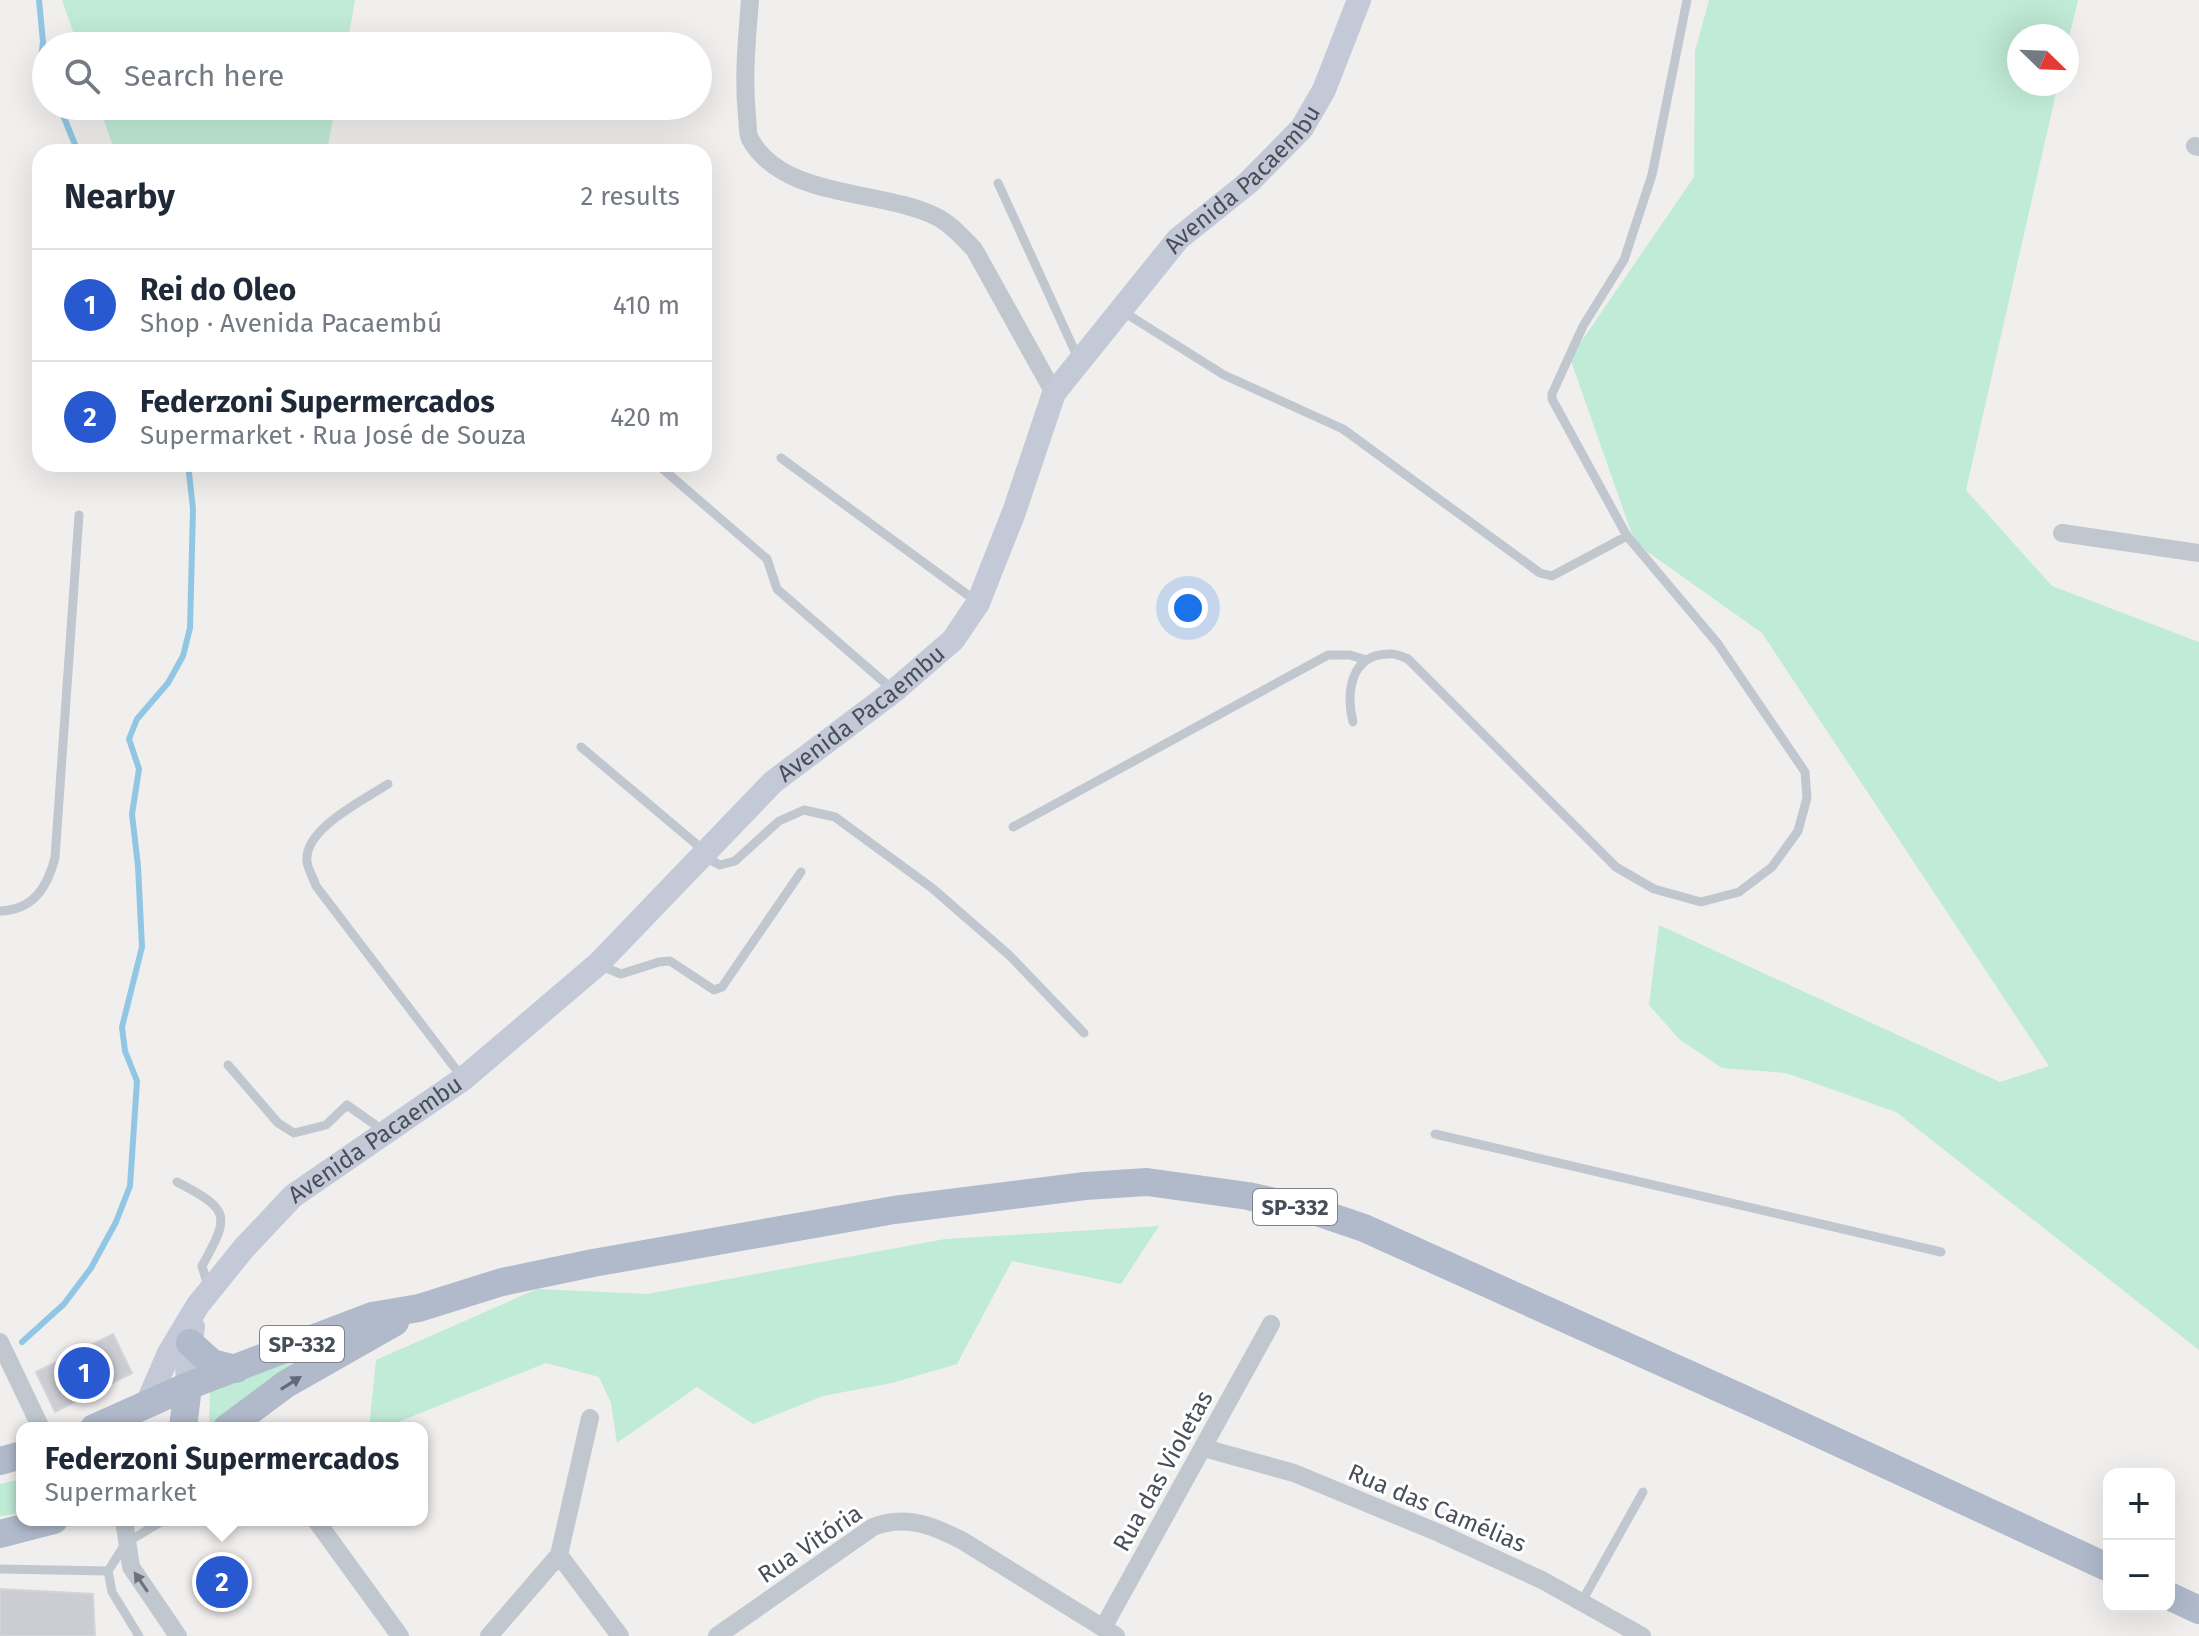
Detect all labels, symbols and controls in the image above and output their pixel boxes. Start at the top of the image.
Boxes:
north arrow [2007,24,2079,96]
search box [32,32,712,120]
icon: search [60,54,104,98]
text: Search here [124,58,284,94]
street label: Avenida Pacaembu [1158,100,1326,259]
text: Nearby [64,176,175,217]
text: 2 results [580,181,680,212]
text: Rei do Oleo [140,272,296,308]
text: 1 [84,290,96,321]
text: 410 m [613,290,680,321]
text: Shop · Avenida Pacaembú [140,308,442,339]
text: Federzoni Supermercados [140,384,495,420]
text: 2 [83,402,97,433]
text: 420 m [610,402,680,433]
text: Supermarket · Rua José de Souza [140,420,527,451]
your location [1168,588,1208,628]
street label: Avenida Pacaembu [772,639,951,788]
street label: Avenida Pacaembu [283,1070,468,1209]
road number: SP-332 [1253,1189,1337,1225]
road number: SP-332 [260,1326,344,1362]
pin: 1 [58,1343,110,1403]
one-way arrow [280,1375,301,1390]
street label: Rua das Violetas [1107,1386,1219,1556]
popup [16,1422,428,1526]
text: Federzoni Supermercados [45,1441,399,1477]
street label: Rua das Camélias [1344,1458,1530,1558]
map controls [2103,1468,2175,1612]
button: + [2103,1468,2175,1540]
text: Supermarket [45,1477,197,1508]
street label: Rua Vitória [753,1499,867,1589]
button: − [2103,1540,2175,1612]
pin: 2 [196,1552,248,1612]
one-way arrow [134,1571,149,1592]

